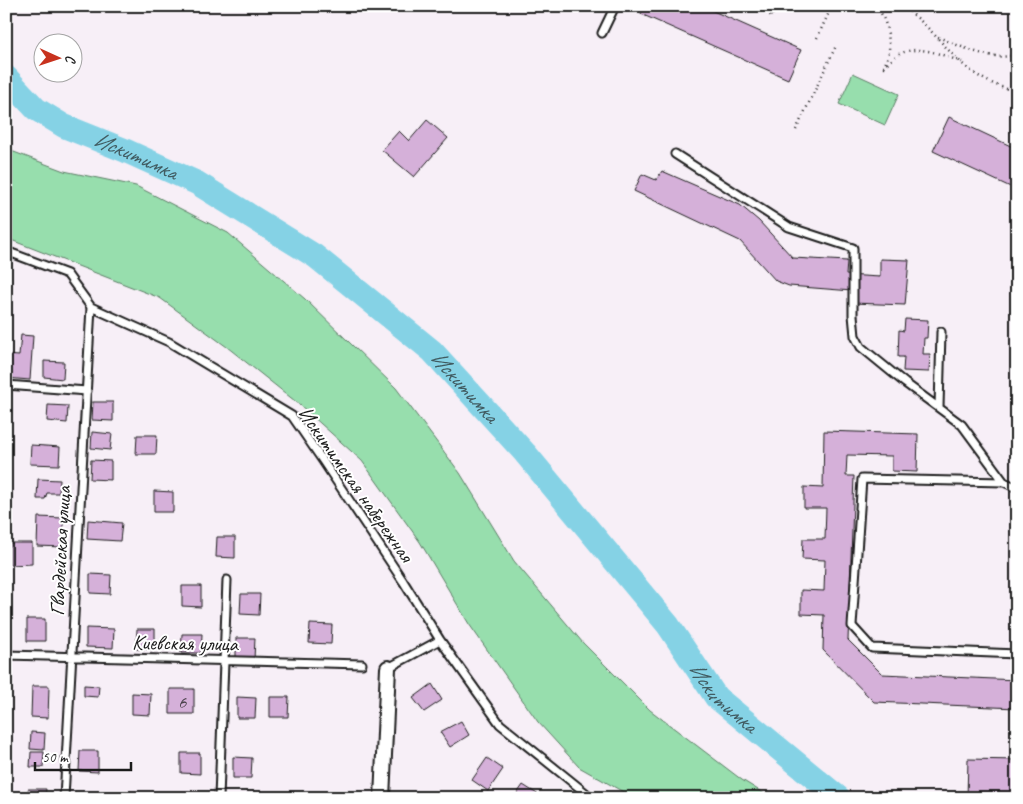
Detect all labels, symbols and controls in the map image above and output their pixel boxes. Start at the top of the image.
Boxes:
north arrow [32,32,82,82]
text: С [62,55,79,65]
water label: Искитимка [90,125,184,187]
water label: Искитимка [424,344,507,431]
street label: Искитимская набережная [293,401,420,568]
street label: Гвардейская улица [44,484,76,616]
street label: Киевская улица [132,629,240,657]
water label: Искитимка [683,657,765,741]
house number: 6 [178,690,188,714]
scale bar [35,739,131,771]
text: 50 m [42,748,69,767]

